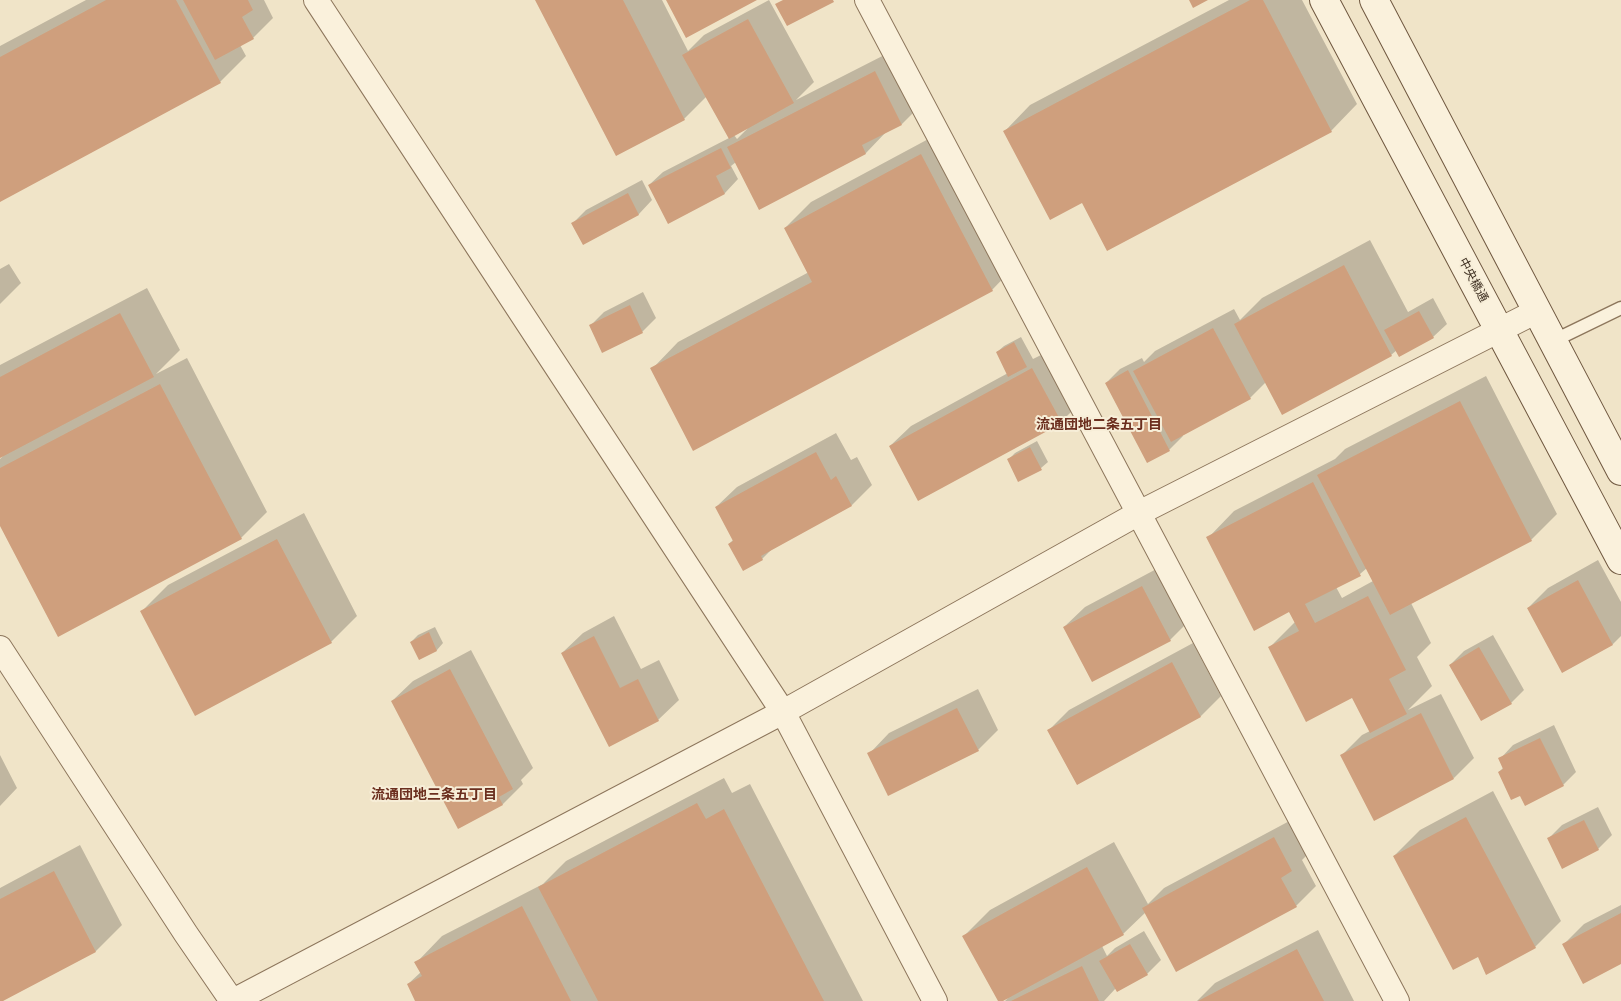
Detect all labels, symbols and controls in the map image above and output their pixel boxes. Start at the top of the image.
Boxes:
street label: 中央橋通 [1455,255,1491,305]
district label: 流通団地二条五丁目 [1036,417,1162,433]
district label: 流通団地三条五丁目 [371,787,497,803]

